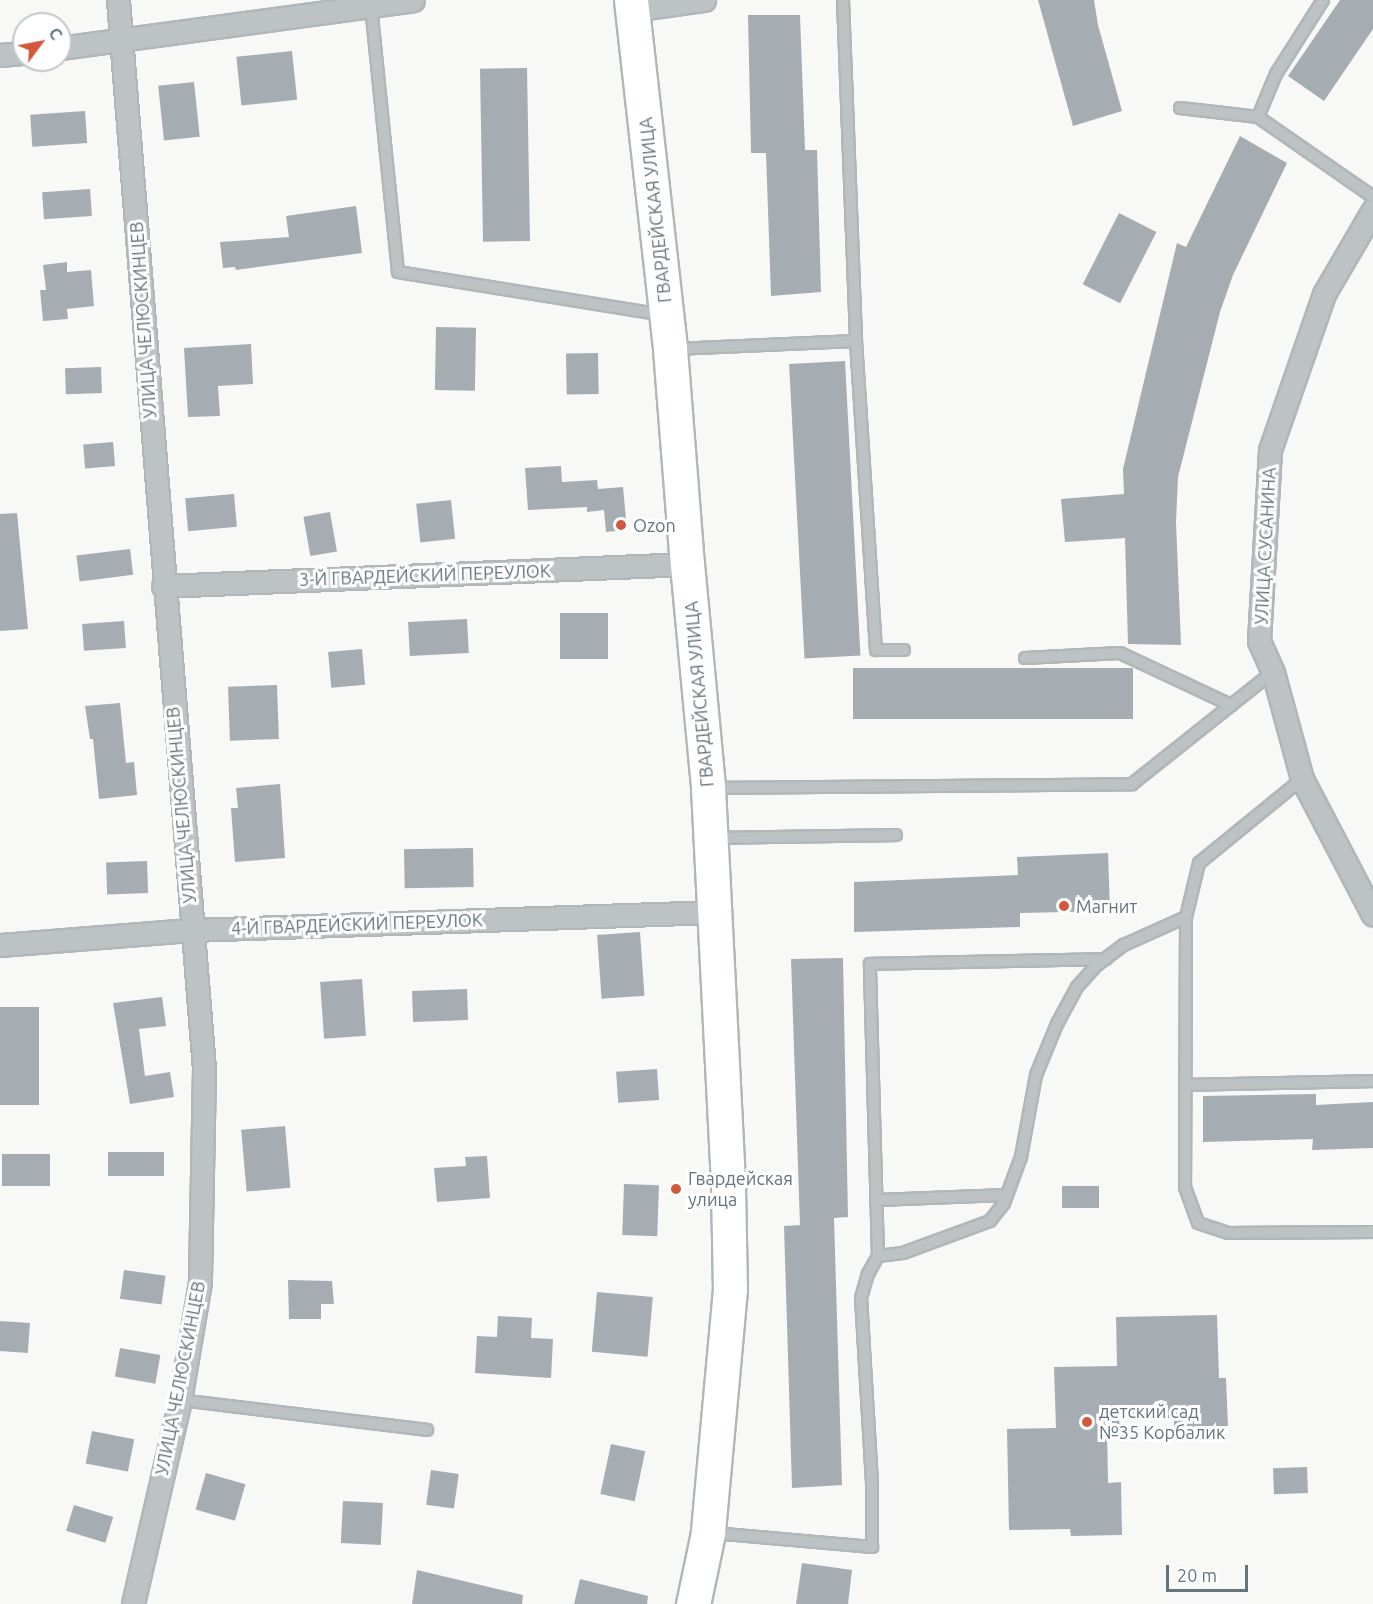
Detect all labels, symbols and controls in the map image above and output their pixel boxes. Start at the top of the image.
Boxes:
north arrow [12,12,72,72]
text: С [45,24,66,43]
street label: ГВАРДЕЙСКАЯ УЛИЦА [635,116,675,304]
street label: УЛИЦА ЧЕЛЮСКИНЦЕВ [125,221,161,419]
street label: УЛИЦА СУСАНИНА [1250,467,1280,625]
place label: Ozon [633,514,676,536]
marker: Ozon [614,518,628,532]
street label: 3-Й ГВАРДЕЙСКИЙ ПЕРЕУЛОК [299,560,551,590]
street label: ГВАРДЕЙСКАЯ УЛИЦА [680,600,718,788]
street label: УЛИЦА ЧЕЛЮСКИНЦЕВ [162,706,200,904]
place label: Магнит [1076,895,1137,917]
marker: Магнит [1057,899,1071,913]
street label: 4-Й ГВАРДЕЙСКИЙ ПЕРЕУЛОК [231,909,483,939]
place label: Гвардейская улица [688,1168,793,1210]
marker: Гвардейская улица [669,1182,683,1196]
street label: УЛИЦА ЧЕЛЮСКИНЦЕВ [151,1279,209,1477]
place label: детский сад №35 Корбалик [1099,1401,1225,1444]
marker: детский сад №35 Корбалик [1080,1415,1094,1429]
scale bar [1169,1553,1252,1591]
text: 20 m [1177,1565,1217,1585]

